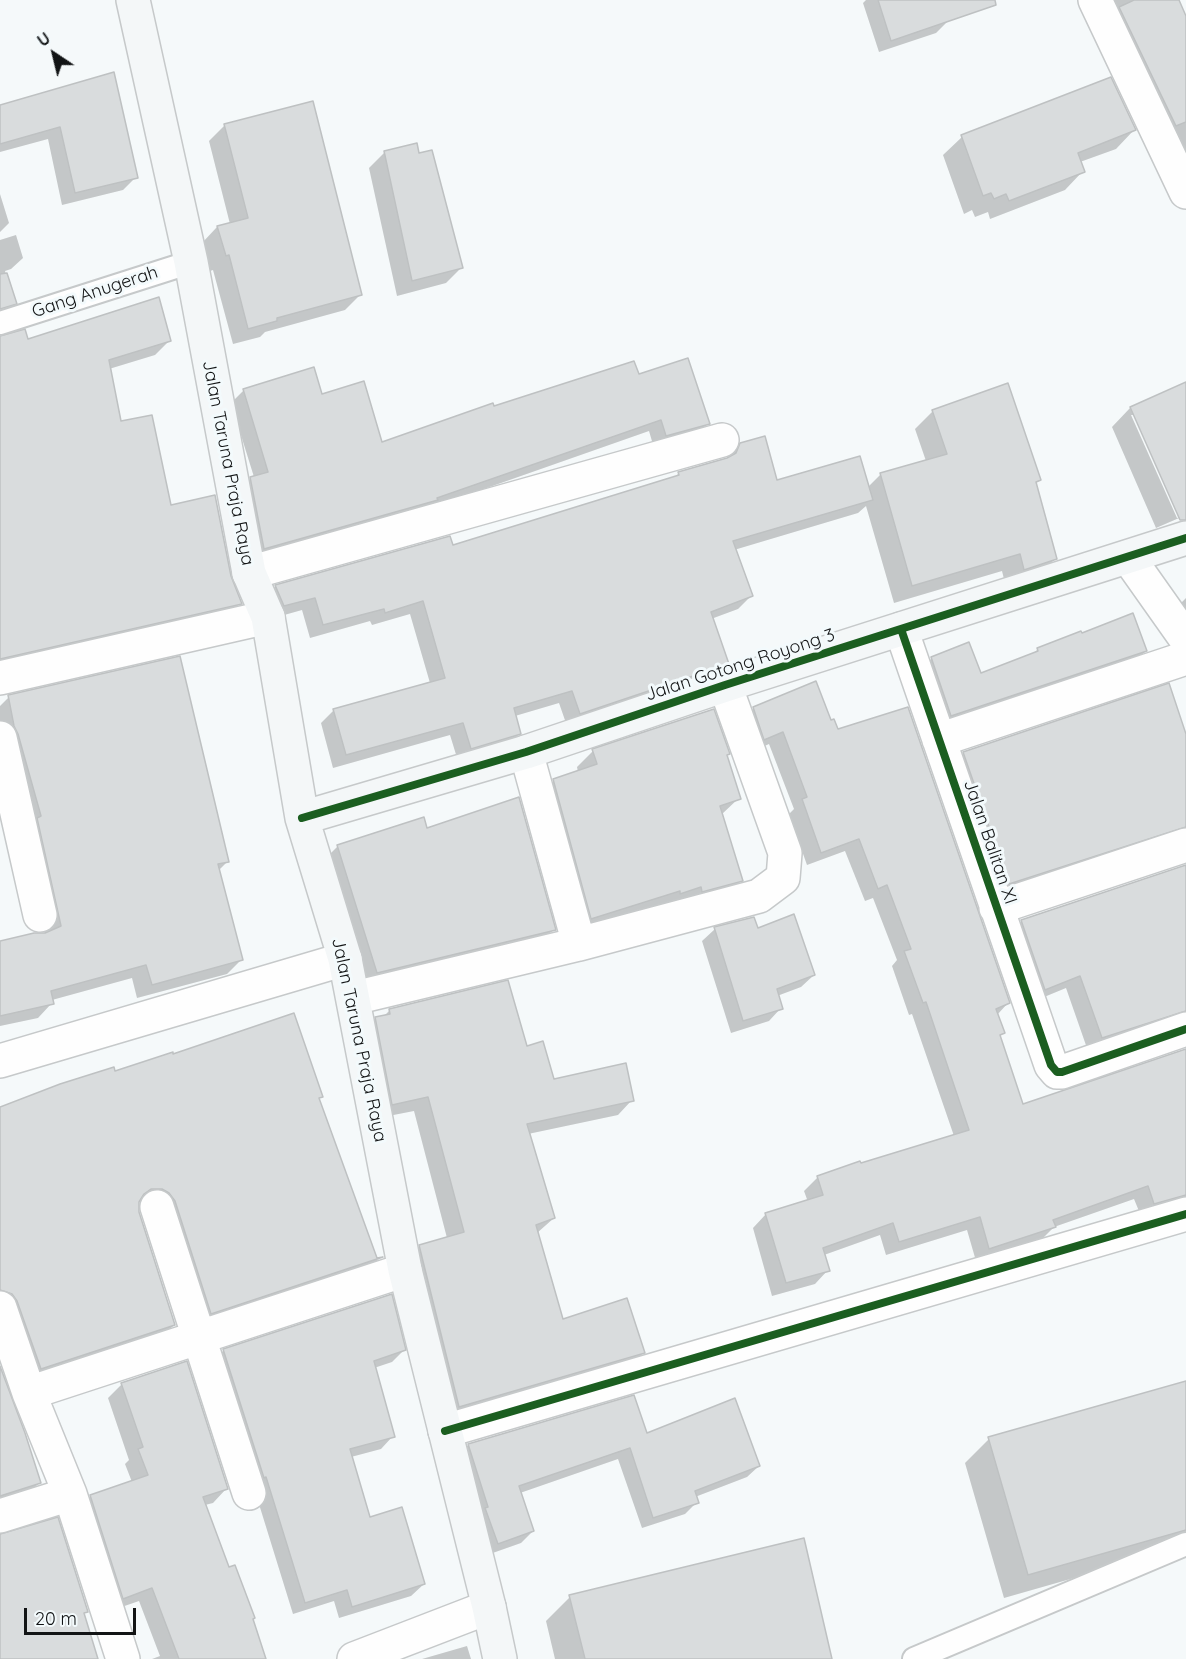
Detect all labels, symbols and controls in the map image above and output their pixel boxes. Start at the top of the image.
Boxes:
north arrow [24,24,84,84]
text: U [33,28,54,51]
street label: Gang Anugerah [29,261,161,323]
street label: Jalan Taruna Praja Raya [198,359,258,567]
street label: Jalan Gotong Royong 3 [642,624,838,706]
street label: Jalan Balitan XI [959,777,1021,907]
street label: Jalan Taruna Praja Raya [327,936,391,1144]
scale bar [27,1596,140,1634]
text: 20 m [35,1607,77,1630]

